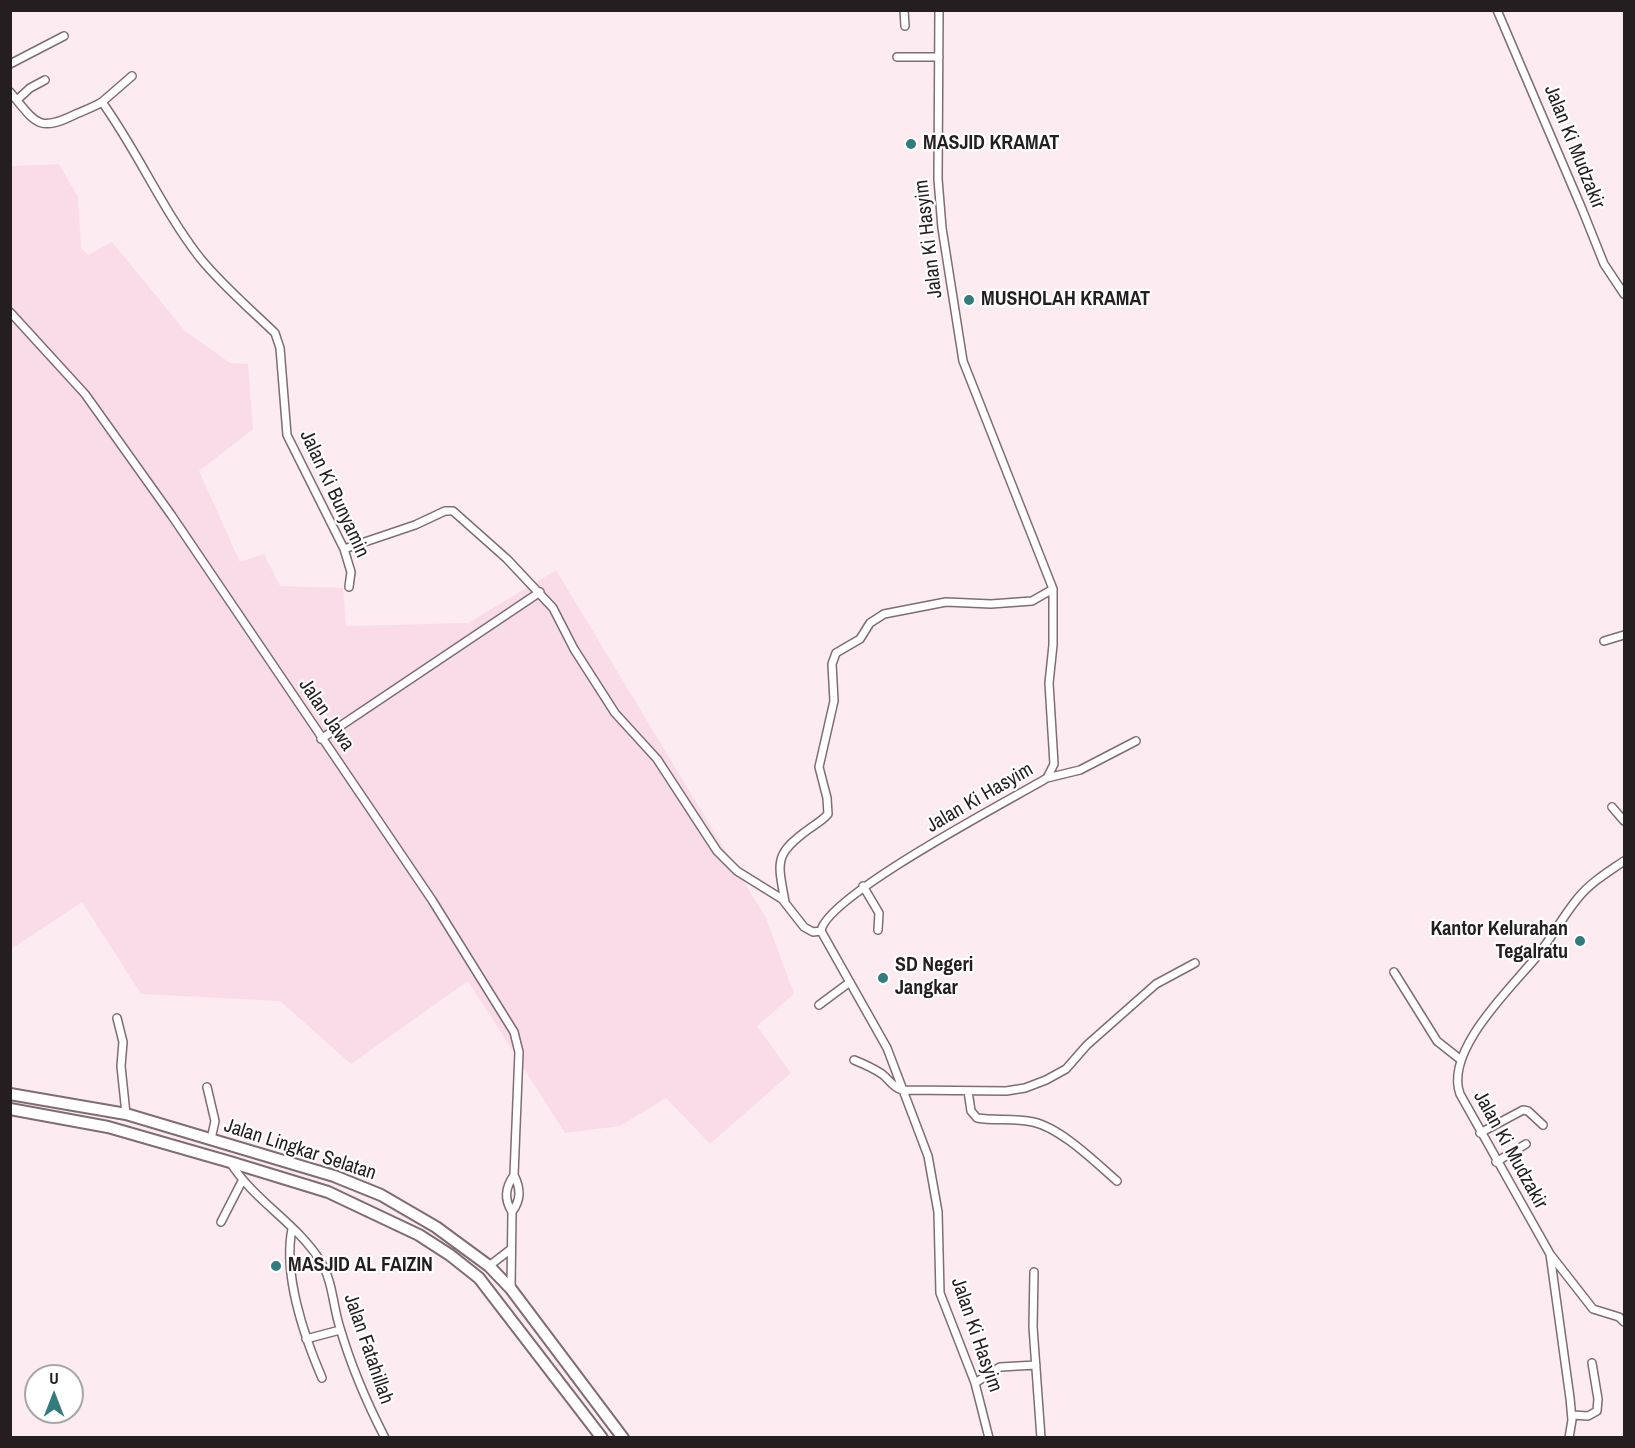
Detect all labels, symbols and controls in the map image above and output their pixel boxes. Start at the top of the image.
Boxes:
street label: Jalan Ki Mudzakir [1538,82,1610,212]
place label: MASJID KRAMAT [923,132,1059,156]
marker: MASJID KRAMAT [904,137,918,151]
street label: Jalan Ki Hasyim [910,178,948,300]
place label: MUSHOLAH KRAMAT [981,288,1150,312]
marker: MUSHOLAH KRAMAT [962,293,976,307]
street label: Jalan Ki Bunyamin [294,427,374,561]
street label: Jalan Jawa [293,674,359,756]
street label: Jalan Ki Hasyim [922,758,1038,838]
place label: Kantor Kelurahan Tegalratu [1430,918,1568,965]
marker: Kantor Kelurahan Tegalratu [1573,934,1587,948]
place label: SD Negeri Jangkar [895,954,973,1001]
marker: SD Negeri Jangkar [876,971,890,985]
street label: Jalan Ki Mudzakir [1468,1087,1552,1213]
street label: Jalan Lingkar Selatan [221,1114,379,1186]
place label: MASJID AL FAIZIN [288,1254,433,1278]
marker: MASJID AL FAIZIN [269,1259,283,1273]
street label: Jalan Ki Hasyim [945,1275,1007,1395]
street label: Jalan Fatahillah [338,1291,398,1407]
north arrow [24,1364,84,1424]
text: U [49,1367,59,1389]

